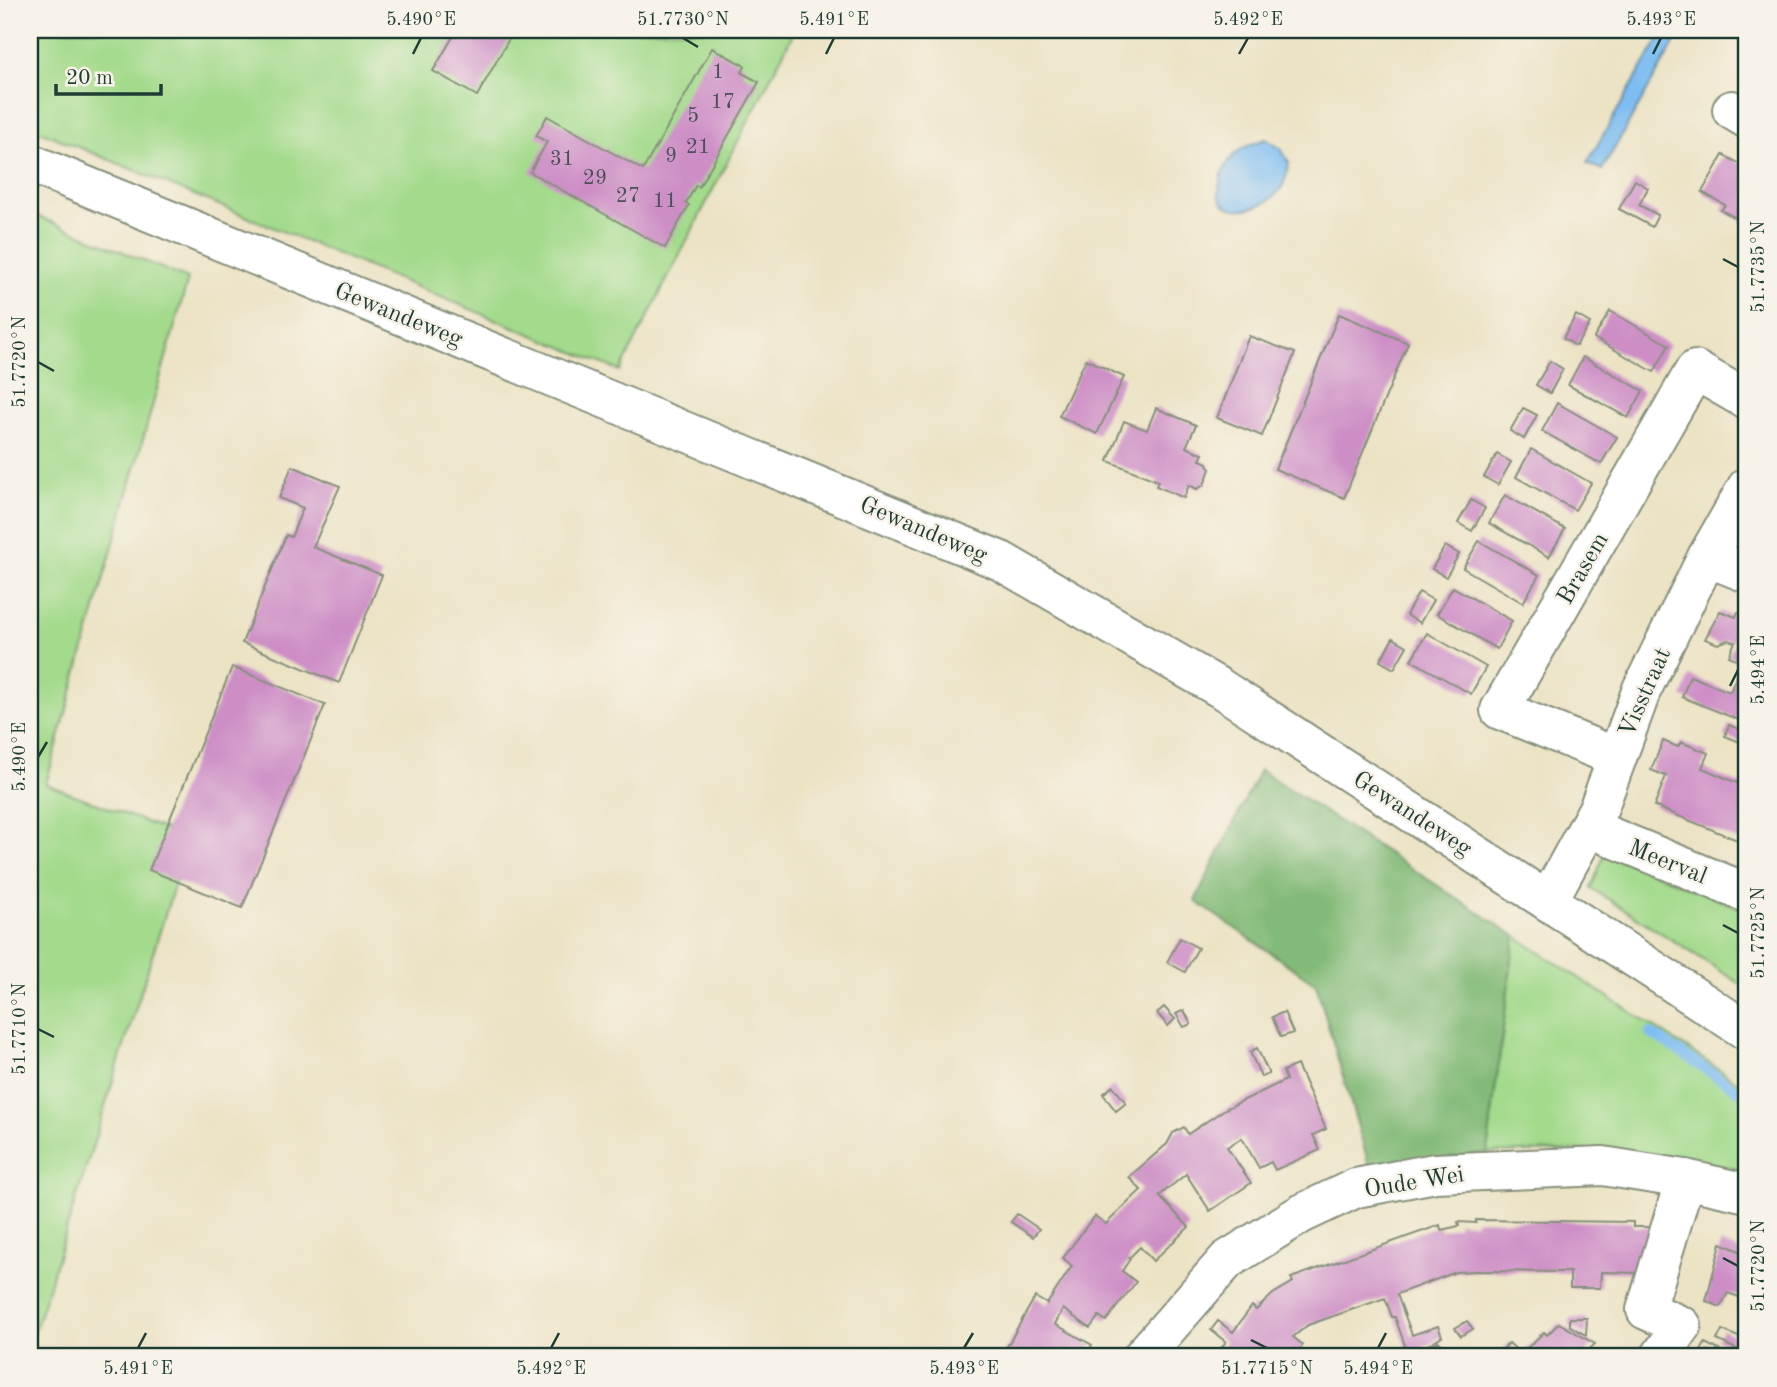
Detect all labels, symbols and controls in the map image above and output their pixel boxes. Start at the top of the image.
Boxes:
text: 5.490°E [386,11,456,29]
text: 51.7730°N [637,11,729,29]
text: 5.491°E [799,11,869,29]
text: 5.492°E [1213,11,1283,29]
text: 5.493°E [1626,11,1696,29]
scale bar [56,52,161,96]
house number: 1 [712,62,724,83]
text: 20 m [66,68,113,89]
house number: 17 [711,92,735,113]
house number: 5 [687,106,699,127]
house number: 21 [686,137,710,158]
house number: 9 [665,146,677,167]
house number: 31 [550,149,574,170]
house number: 29 [583,168,607,189]
house number: 27 [616,186,640,207]
house number: 11 [653,191,677,212]
text: 51.7735°N [1750,221,1768,313]
street label: Gewandeweg [331,279,466,352]
text: 51.7720°N [11,316,29,408]
street label: Gewandeweg [856,493,991,568]
street label: Brasem [1554,529,1614,609]
text: 5.494°E [1750,635,1768,705]
street label: Visstraat [1616,644,1676,741]
text: 5.490°E [11,722,29,792]
street label: Gewandeweg [1348,768,1476,862]
street label: Meerval [1625,836,1710,889]
text: 51.7725°N [1750,887,1768,979]
text: 51.7710°N [11,983,29,1075]
street label: Oude Wei [1363,1163,1466,1203]
text: 51.7720°N [1750,1220,1768,1312]
text: 5.491°E [103,1360,173,1378]
text: 5.492°E [516,1360,586,1378]
text: 5.493°E [929,1360,999,1378]
text: 51.7715°N [1221,1360,1313,1378]
text: 5.494°E [1343,1360,1413,1378]

